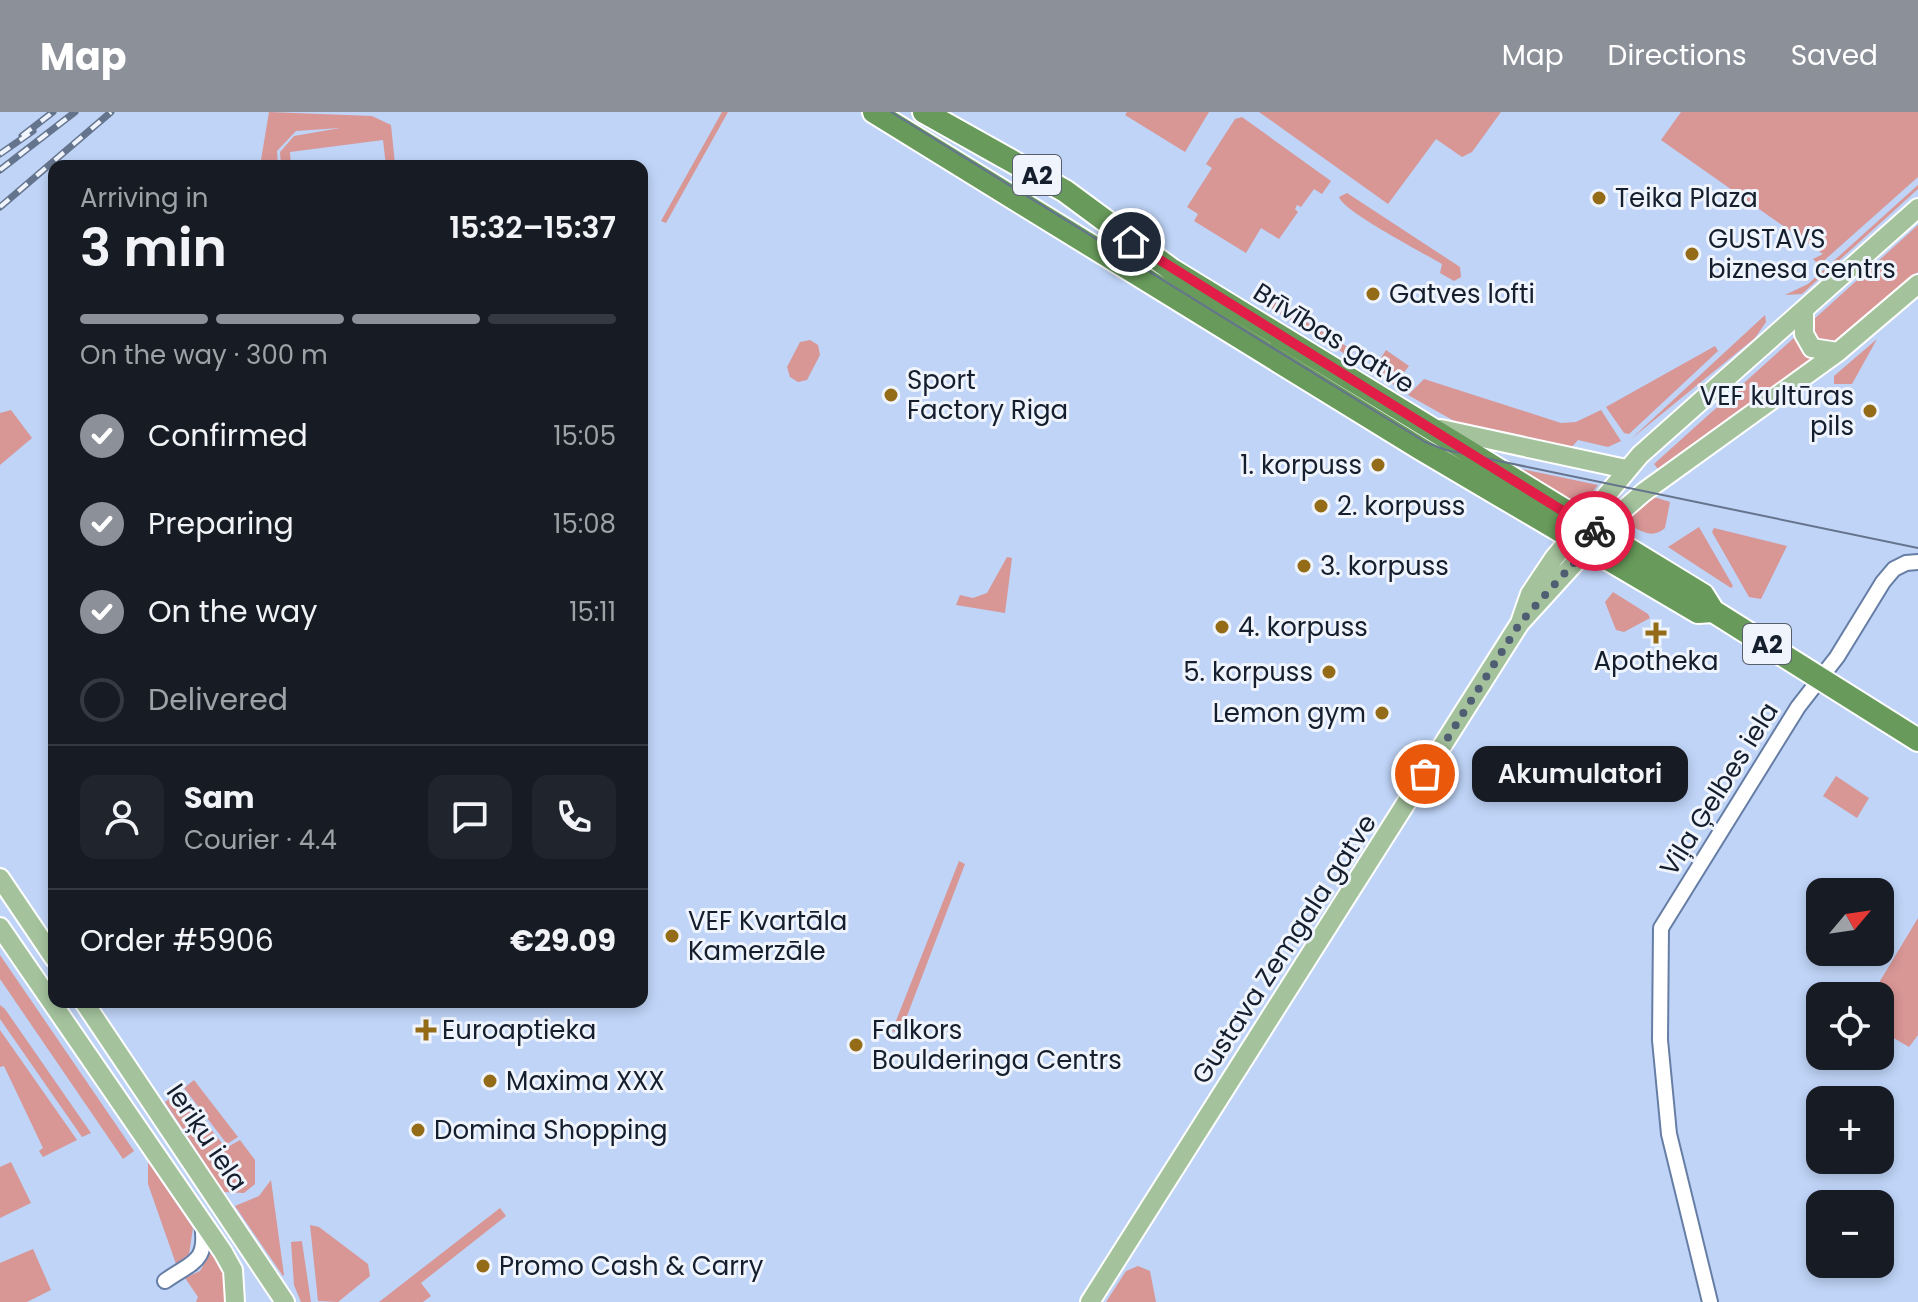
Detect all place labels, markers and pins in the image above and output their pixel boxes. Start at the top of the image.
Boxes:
place label: Teika Plaza [1615,180,1758,216]
marker: Teika Plaza [1590,189,1608,207]
pin [1097,208,1165,276]
place label: GUSTAVS biznesa centrs [1708,221,1896,287]
marker: GUSTAVS biznesa centrs [1683,245,1701,263]
place label: Gatves lofti [1389,276,1535,312]
marker: Gatves lofti [1364,285,1382,303]
place label: Sport Factory Riga [907,362,1068,428]
place label: VEF kultūras pils [1700,378,1854,444]
marker: Sport Factory Riga [882,386,900,404]
marker: VEF kultūras pils [1861,402,1879,420]
place label: 1. korpuss [1240,447,1362,483]
marker: 1. korpuss [1369,456,1387,474]
place label: 2. korpuss [1337,488,1465,524]
marker: 2. korpuss [1312,497,1330,515]
place label: 3. korpuss [1320,548,1449,584]
marker: 3. korpuss [1295,557,1313,575]
place label: 4. korpuss [1238,609,1368,645]
marker: 4. korpuss [1213,618,1231,636]
marker: Apotheka [1647,624,1665,642]
place label: Apotheka [1594,643,1718,679]
place label: 5. korpuss [1183,654,1313,690]
marker: 5. korpuss [1320,663,1338,681]
place label: Lemon gym [1213,695,1366,731]
marker: Lemon gym [1373,704,1391,722]
pin [1391,740,1459,808]
callout: Akumulatori [1473,746,1689,802]
place label: VEF Kvartāla Kamerzāle [688,903,847,969]
marker: VEF Kvartāla Kamerzāle [663,927,681,945]
place label: Euroaptieka [442,1012,596,1048]
place label: Falkors Boulderinga Centrs [872,1012,1122,1078]
marker: Euroaptieka [417,1021,435,1039]
marker: Falkors Boulderinga Centrs [847,1036,865,1054]
place label: Maxima XXX [506,1063,665,1099]
marker: Maxima XXX [481,1072,499,1090]
place label: Domina Shopping [434,1112,668,1148]
marker: Domina Shopping [409,1121,427,1139]
place label: Promo Cash & Carry [499,1248,764,1284]
marker: Promo Cash & Carry [474,1257,492,1275]

